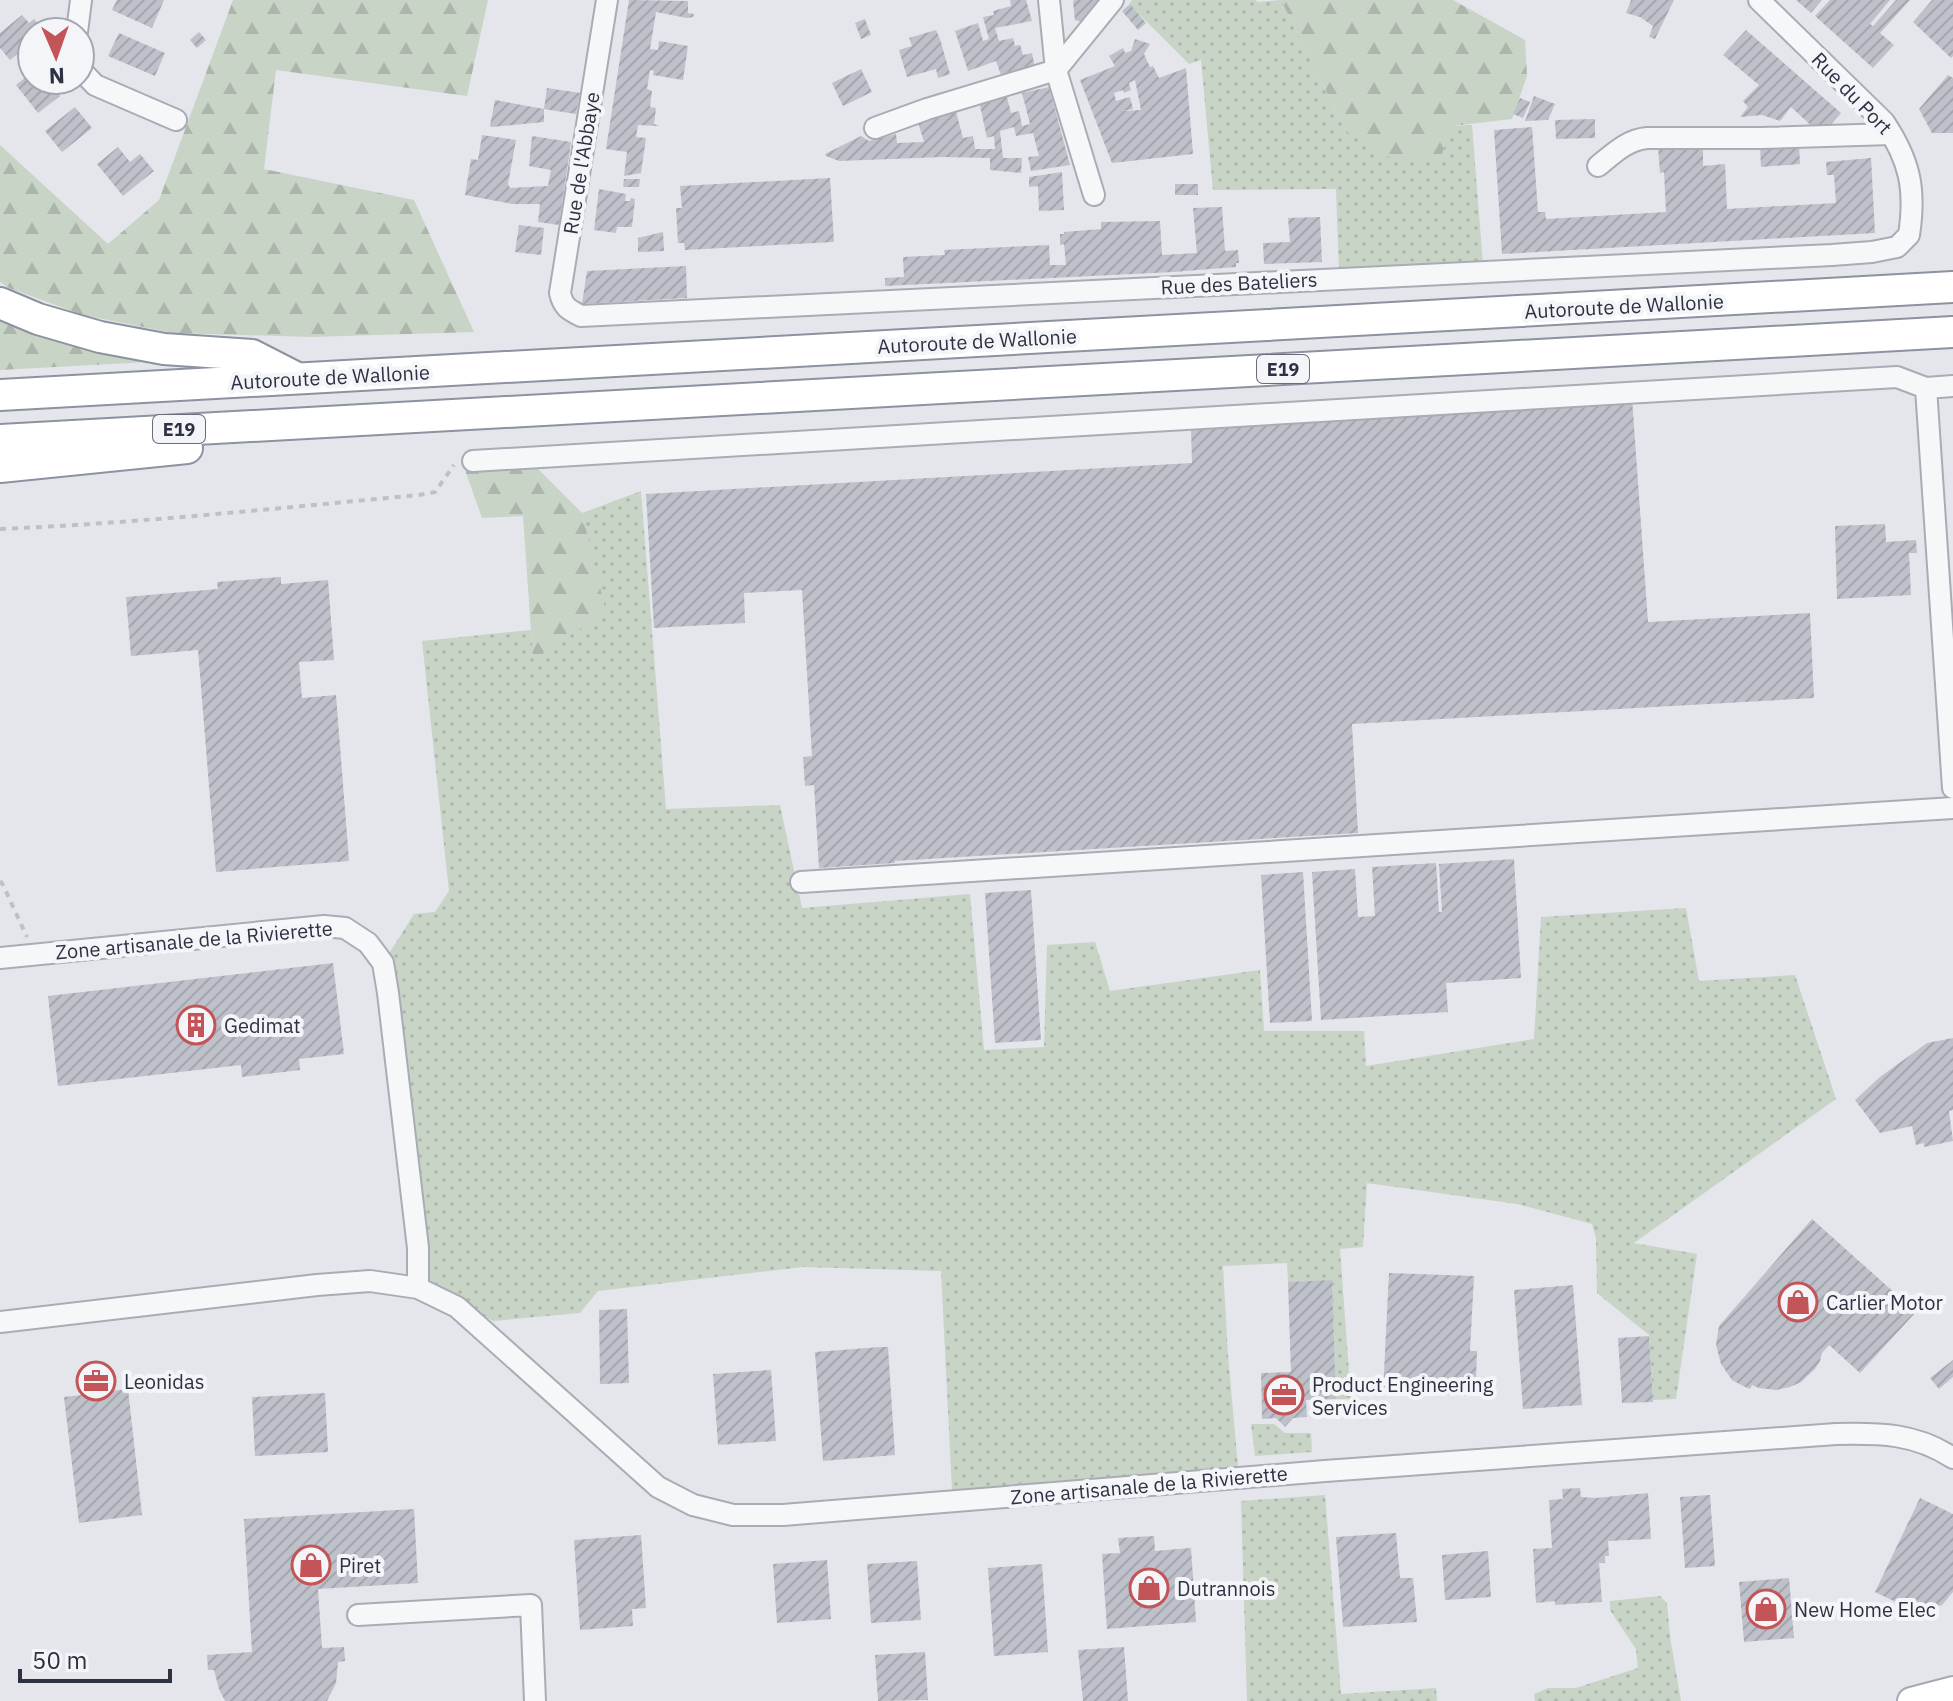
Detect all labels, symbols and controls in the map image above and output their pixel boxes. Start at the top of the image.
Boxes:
north arrow [16,16,96,96]
street label: Rue du Port [1806,46,1898,140]
text: N [48,62,65,91]
street label: Rue de l'Abbaye [556,90,606,236]
street label: Rue des Bateliers [1160,265,1318,301]
street label: Autoroute de Wallonie [1524,287,1724,325]
street label: Autoroute de Wallonie [877,322,1077,360]
road number: E19 [1257,355,1309,383]
street label: Autoroute de Wallonie [230,358,430,396]
road number: E19 [153,415,205,443]
street label: Zone artisanale de la Rivierette [54,914,334,966]
building icon: Gedimat [175,1004,217,1046]
place label: Gedimat [224,1012,301,1039]
shop icon: Carlier Motor [1777,1281,1819,1323]
place label: Carlier Motor [1826,1289,1943,1316]
office icon: Leonidas [75,1360,117,1402]
place label: Leonidas [124,1368,204,1395]
place label: Product Engineering Services [1312,1371,1494,1421]
office icon: Product Engineering Services [1263,1374,1305,1416]
street label: Zone artisanale de la Rivierette [1009,1459,1289,1511]
shop icon: Piret [290,1544,332,1586]
place label: Piret [339,1552,381,1579]
shop icon: Dutrannois [1128,1567,1170,1609]
place label: Dutrannois [1177,1575,1275,1602]
shop icon: New Home Elec [1745,1588,1787,1630]
place label: New Home Elec [1794,1596,1936,1623]
scale bar [20,1633,170,1683]
text: 50 m [32,1644,87,1676]

